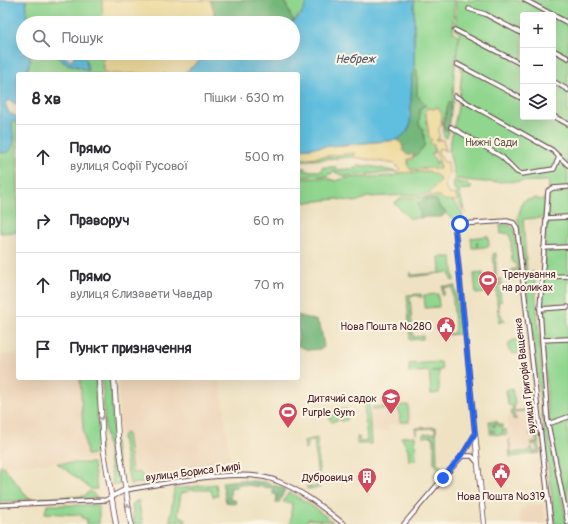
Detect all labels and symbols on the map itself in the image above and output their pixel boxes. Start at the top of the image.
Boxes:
water label: Небреж [335,52,377,67]
park label: Нижні Сади [465,136,517,149]
route start [451,215,469,233]
place label: Тренування на роликах [502,268,556,294]
sports icon: Тренування на роликах [477,269,499,297]
public building icon: Нова Пошта №280 [435,315,457,343]
street label: вулиця Григорія Ващенка [511,317,539,435]
place label: Нова Пошта №280 [340,320,432,333]
school or university icon: Дитячий садок [380,387,402,415]
place label: Дитячий садок [307,392,377,405]
sports icon: Purple Gym [277,401,299,429]
place label: Purple Gym [302,406,355,419]
one-way arrow [96,414,105,420]
street label: вулиця Бориса Гмирі [145,460,241,484]
public building icon: Нова Пошта №319 [490,461,512,489]
building icon: Дубровиця [356,466,378,494]
route end [434,469,452,487]
place label: Дубровиця [301,471,353,484]
place label: Нова Пошта №319 [457,490,546,503]
one-way arrow [124,504,133,510]

